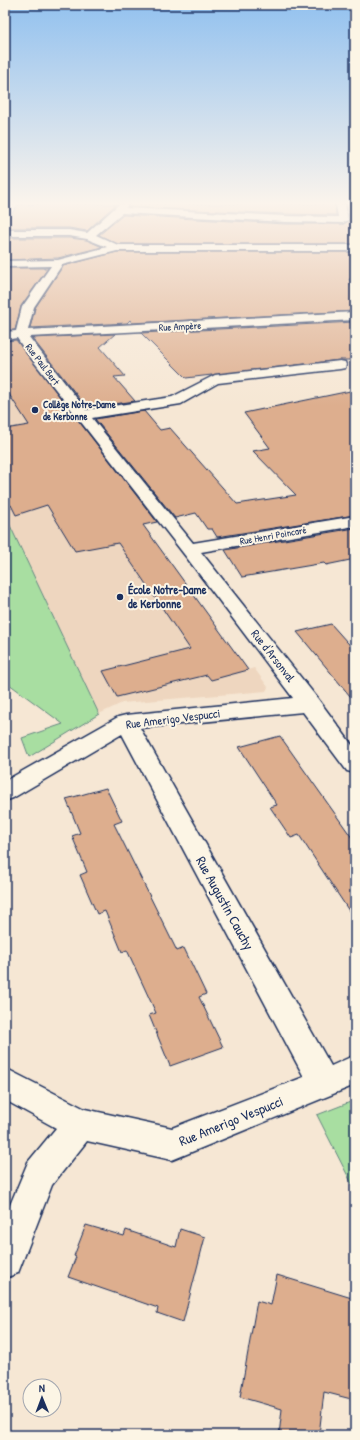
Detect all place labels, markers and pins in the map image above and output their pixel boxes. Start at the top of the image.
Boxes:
place label: Collège Notre-Dame de Kerbonne [43,398,116,423]
marker: Collège Notre-Dame de Kerbonne [30,405,40,415]
place label: École Notre-Dame de Kerbonne [128,581,207,612]
marker: École Notre-Dame de Kerbonne [115,592,125,602]

